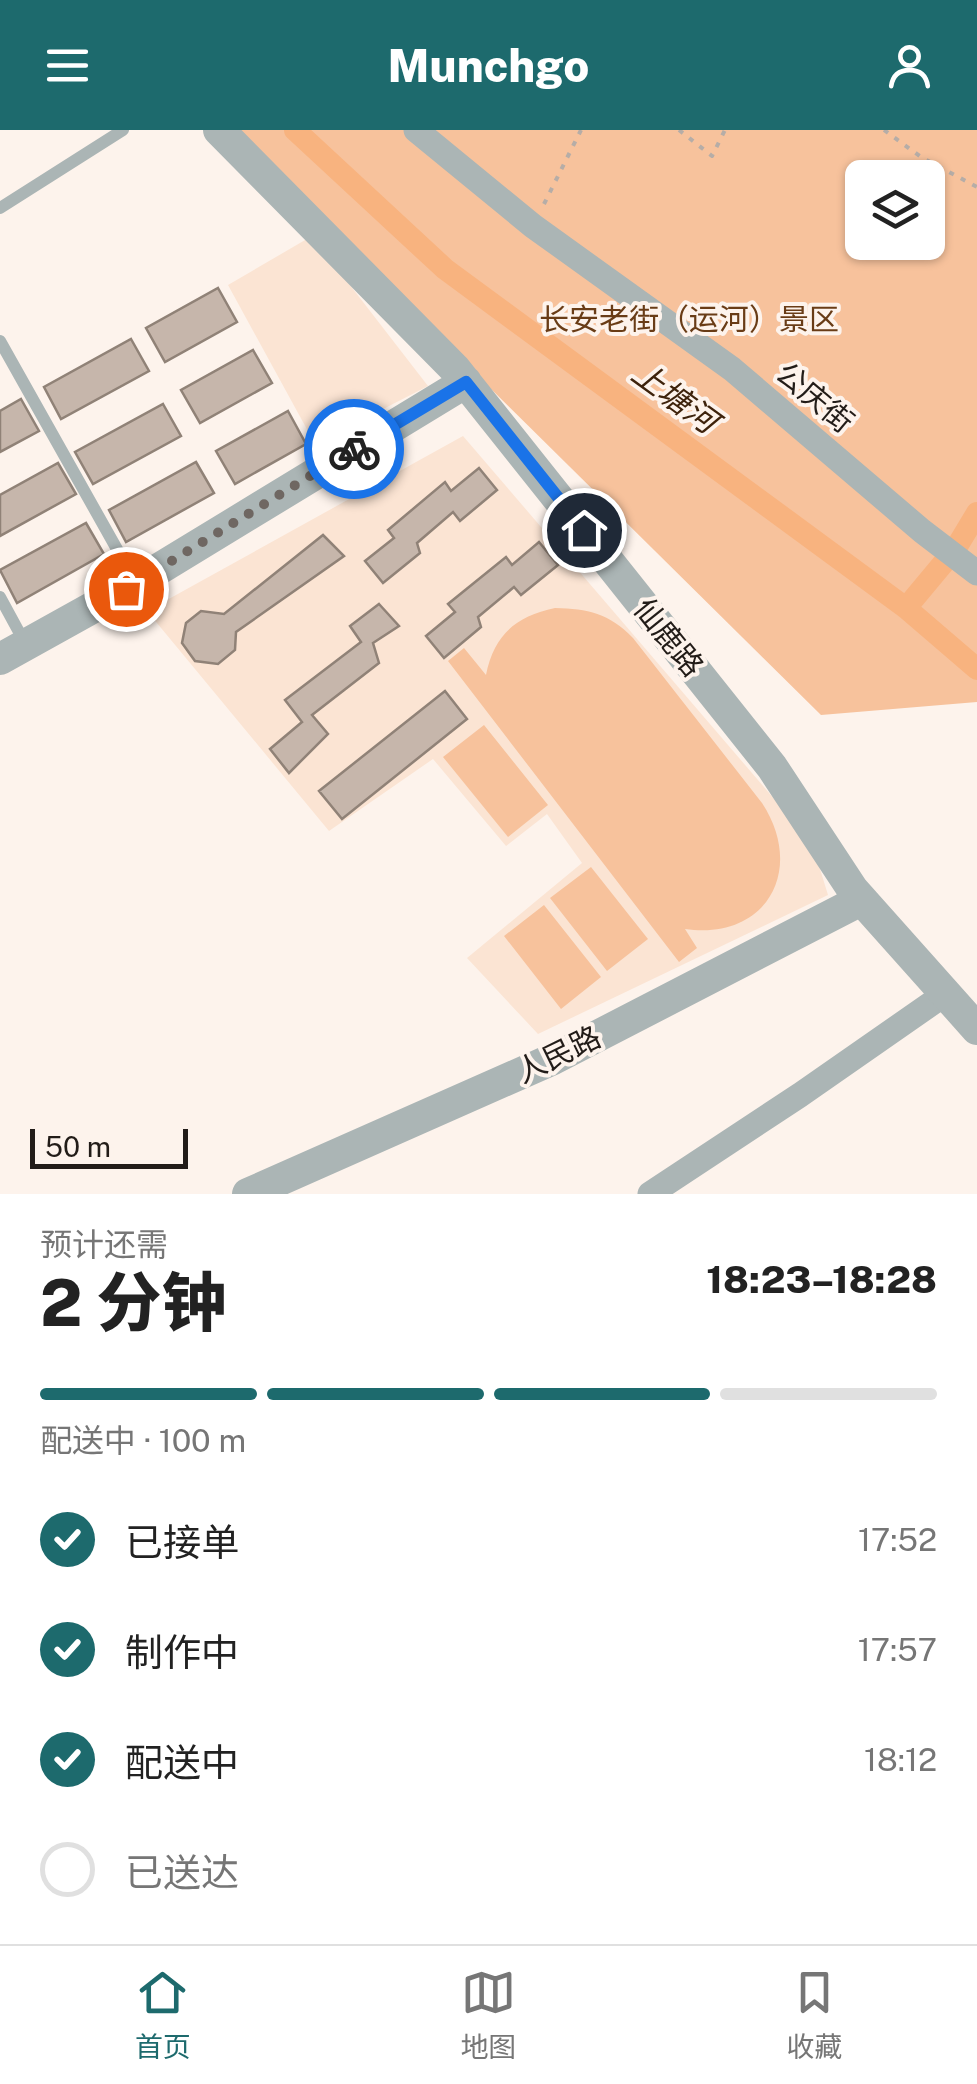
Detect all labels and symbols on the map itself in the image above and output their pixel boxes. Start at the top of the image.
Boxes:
park label: 长安老街（运河）景区 [539,301,839,337]
water label: 上塘河 [625,354,730,444]
street label: 公庆街 [769,354,861,440]
courier [304,399,404,499]
pin [542,488,627,573]
pin [84,547,169,632]
street label: 仙鹿路 [627,591,711,683]
street label: 人民路 [510,1018,606,1090]
scale bar [30,1124,188,1168]

